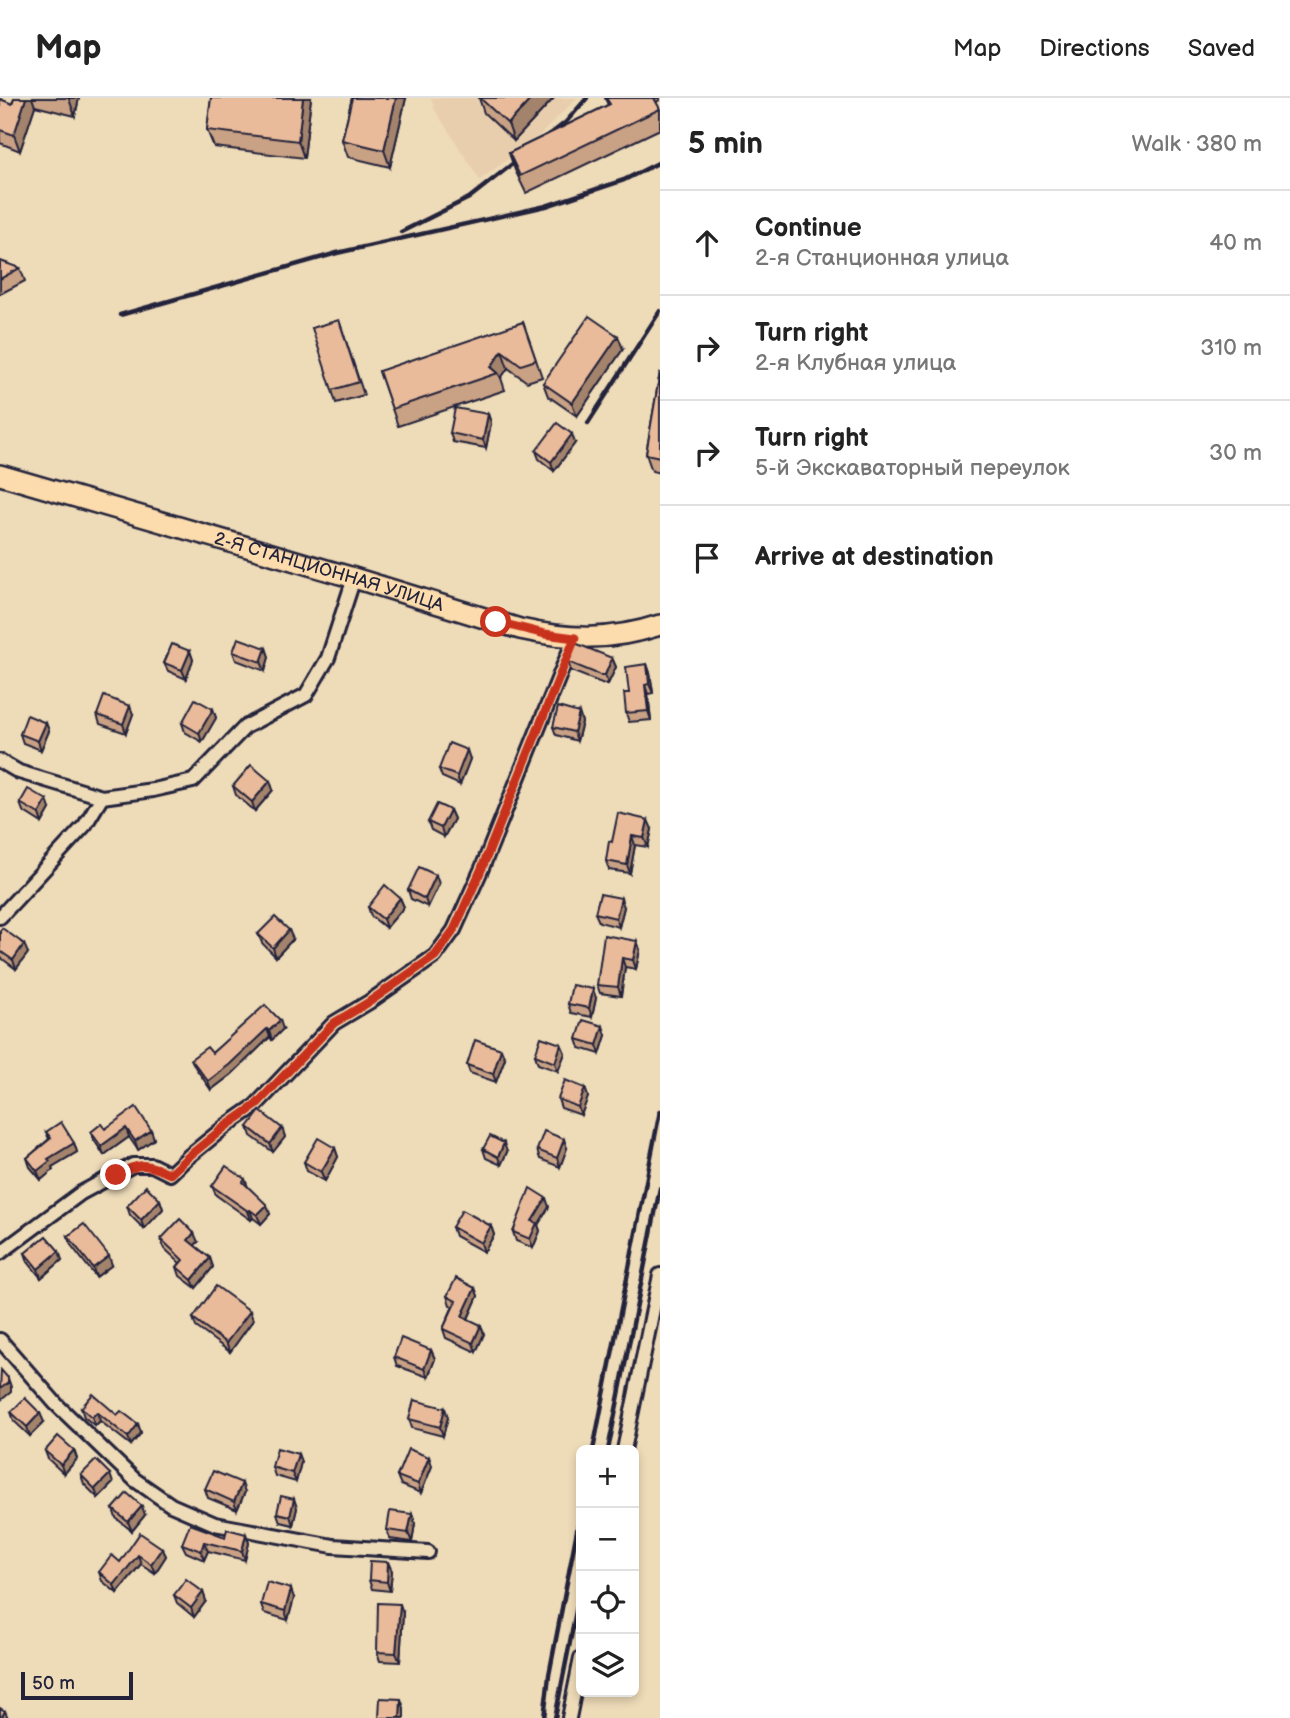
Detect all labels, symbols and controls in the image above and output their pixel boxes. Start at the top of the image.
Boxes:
text: Map [35,28,101,68]
text: Map [953,34,1001,63]
text: Directions [1039,34,1150,63]
text: Saved [1188,34,1255,63]
text: 5 min [688,126,763,162]
text: Walk · 380 m [1132,130,1262,158]
text: Continue [755,213,862,244]
icon: ahead [688,224,726,262]
text: 40 m [1209,229,1262,257]
text: 2-я Станционная улица [755,244,1009,272]
text: Turn right [755,318,868,349]
icon: right [688,329,726,367]
text: 310 m [1200,334,1262,362]
text: 2-я Клубная улица [755,349,956,377]
text: Turn right [755,423,868,454]
icon: right [688,434,726,472]
text: 30 m [1209,439,1262,467]
text: 5-й Экскаваторный переулок [755,454,1070,482]
street label: 2-Я СТАНЦИОННАЯ УЛИЦА [212,527,446,615]
icon: arrive [688,539,726,577]
text: Arrive at destination [755,542,994,573]
route start [480,606,511,637]
route end [100,1159,131,1190]
map controls [576,1445,639,1697]
button: + [576,1445,639,1508]
button: − [576,1508,639,1571]
button: locate [576,1571,639,1634]
button: layers [576,1634,639,1697]
scale bar [21,1669,133,1701]
text: 50 m [32,1672,75,1695]

